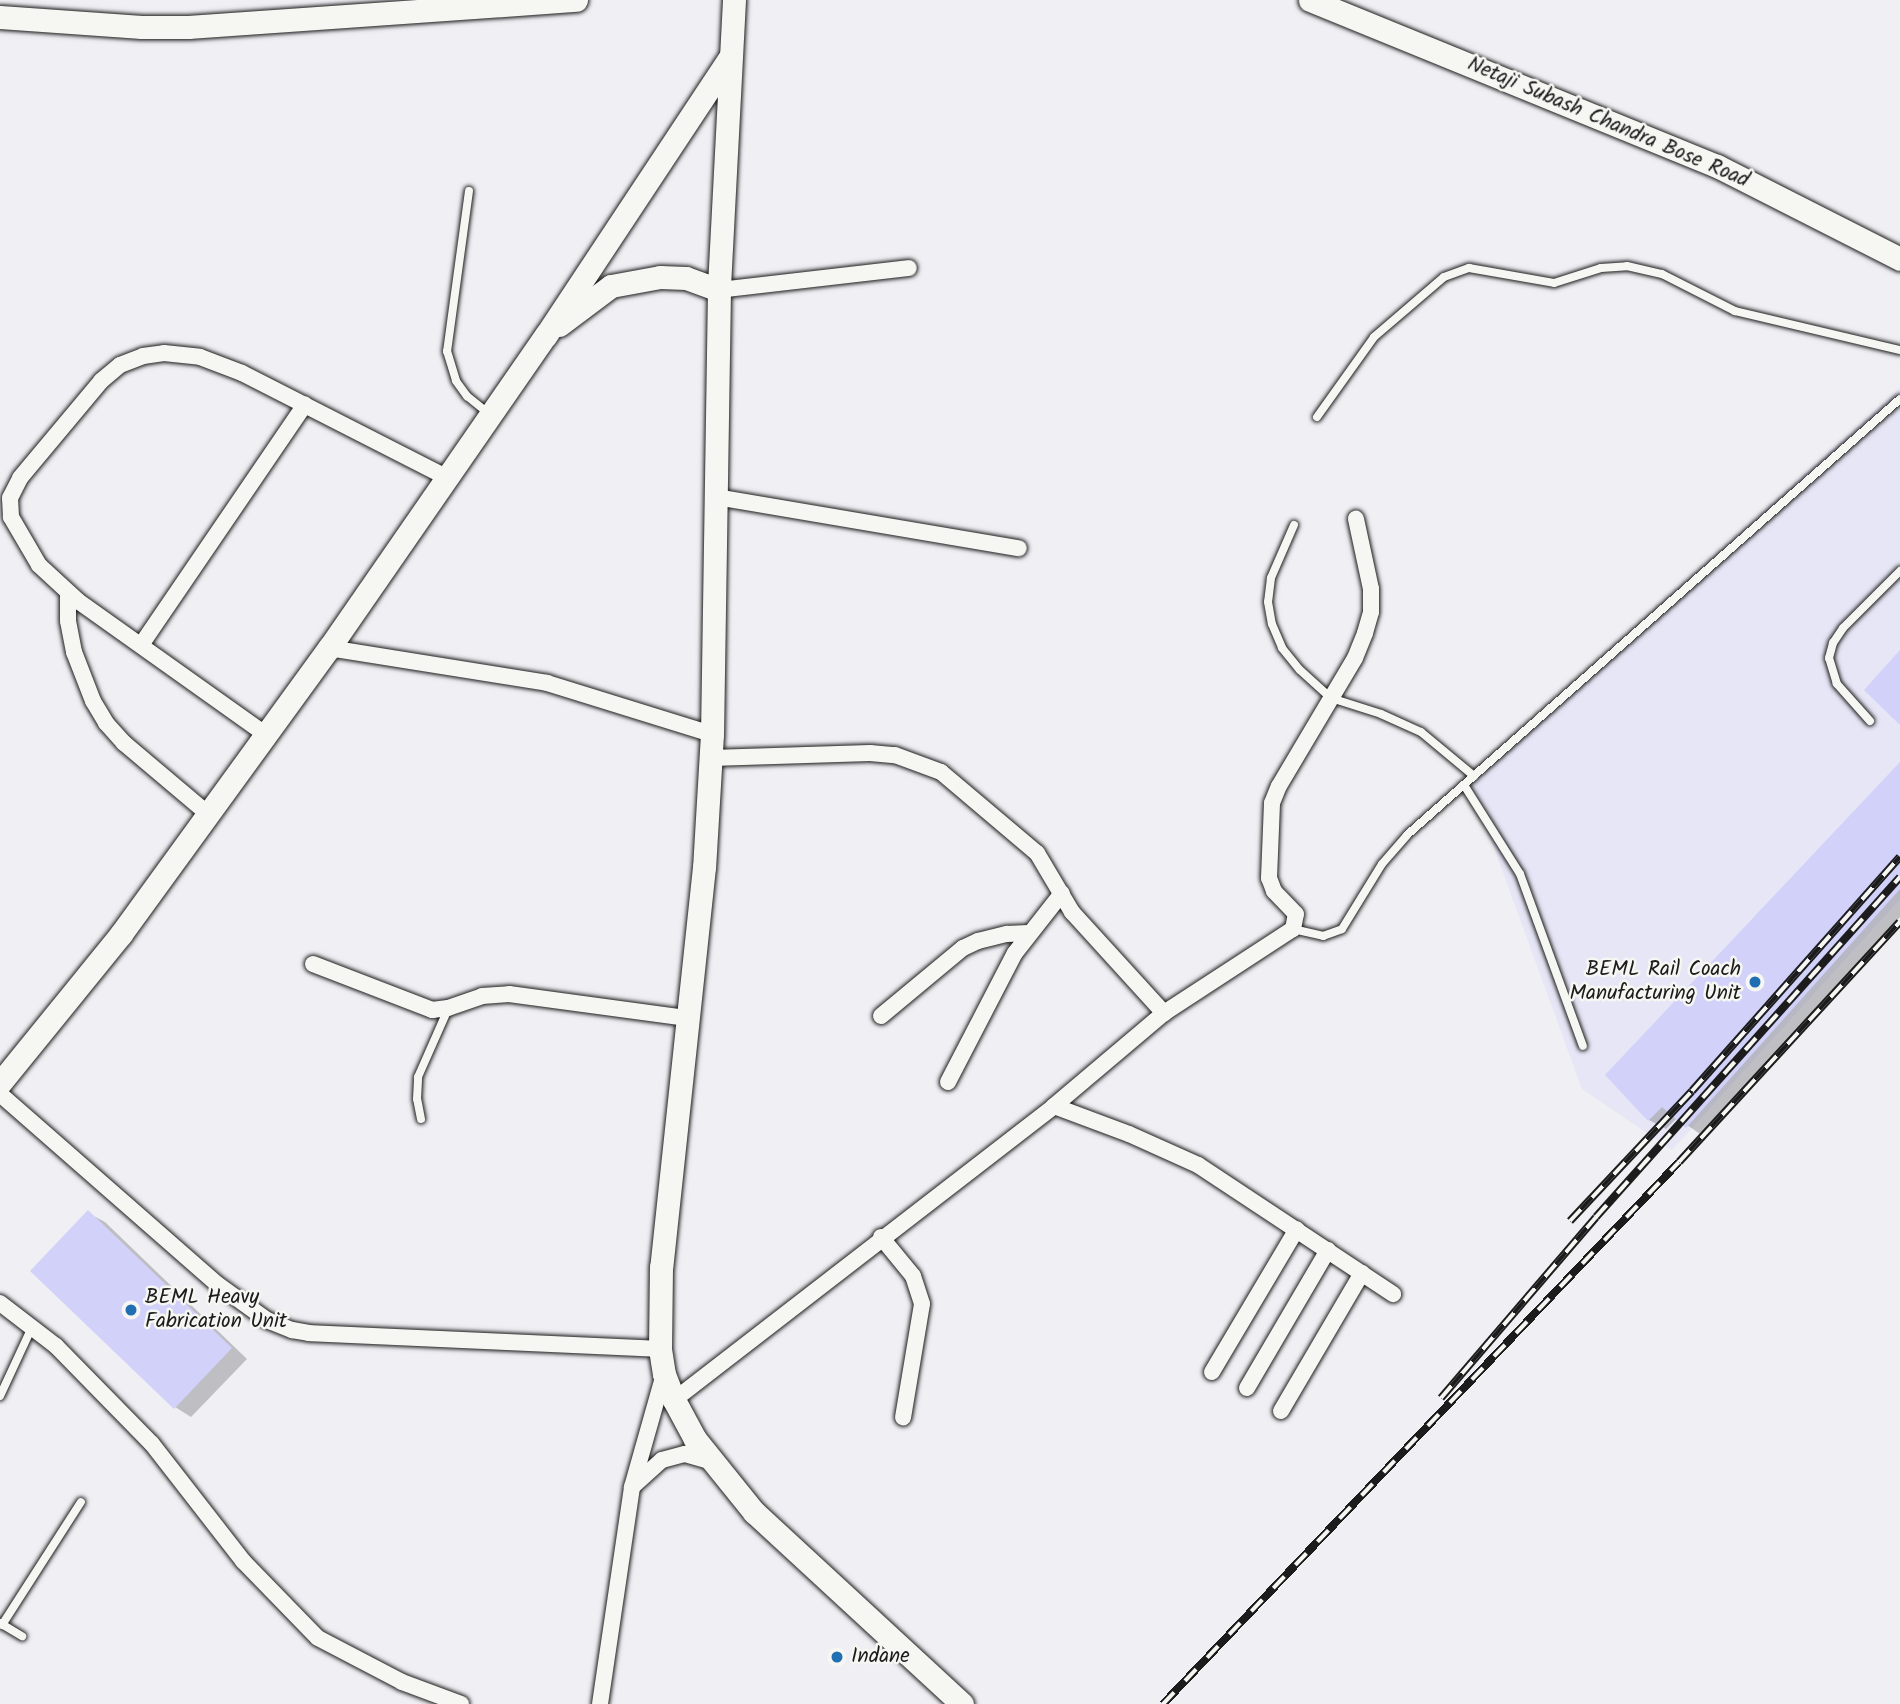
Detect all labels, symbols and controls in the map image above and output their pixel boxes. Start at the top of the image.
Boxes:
street label: Netaji Subash Chandra Bose Road [1463,52,1753,194]
place label: BEML Rail Coach Manufacturing Unit [1570,957,1741,1007]
marker: BEML Rail Coach Manufacturing Unit [1747,974,1763,990]
place label: BEML Heavy Fabrication Unit [145,1285,287,1335]
marker: BEML Heavy Fabrication Unit [123,1302,139,1318]
place label: Indane [851,1644,910,1670]
marker: Indane [829,1649,845,1665]

